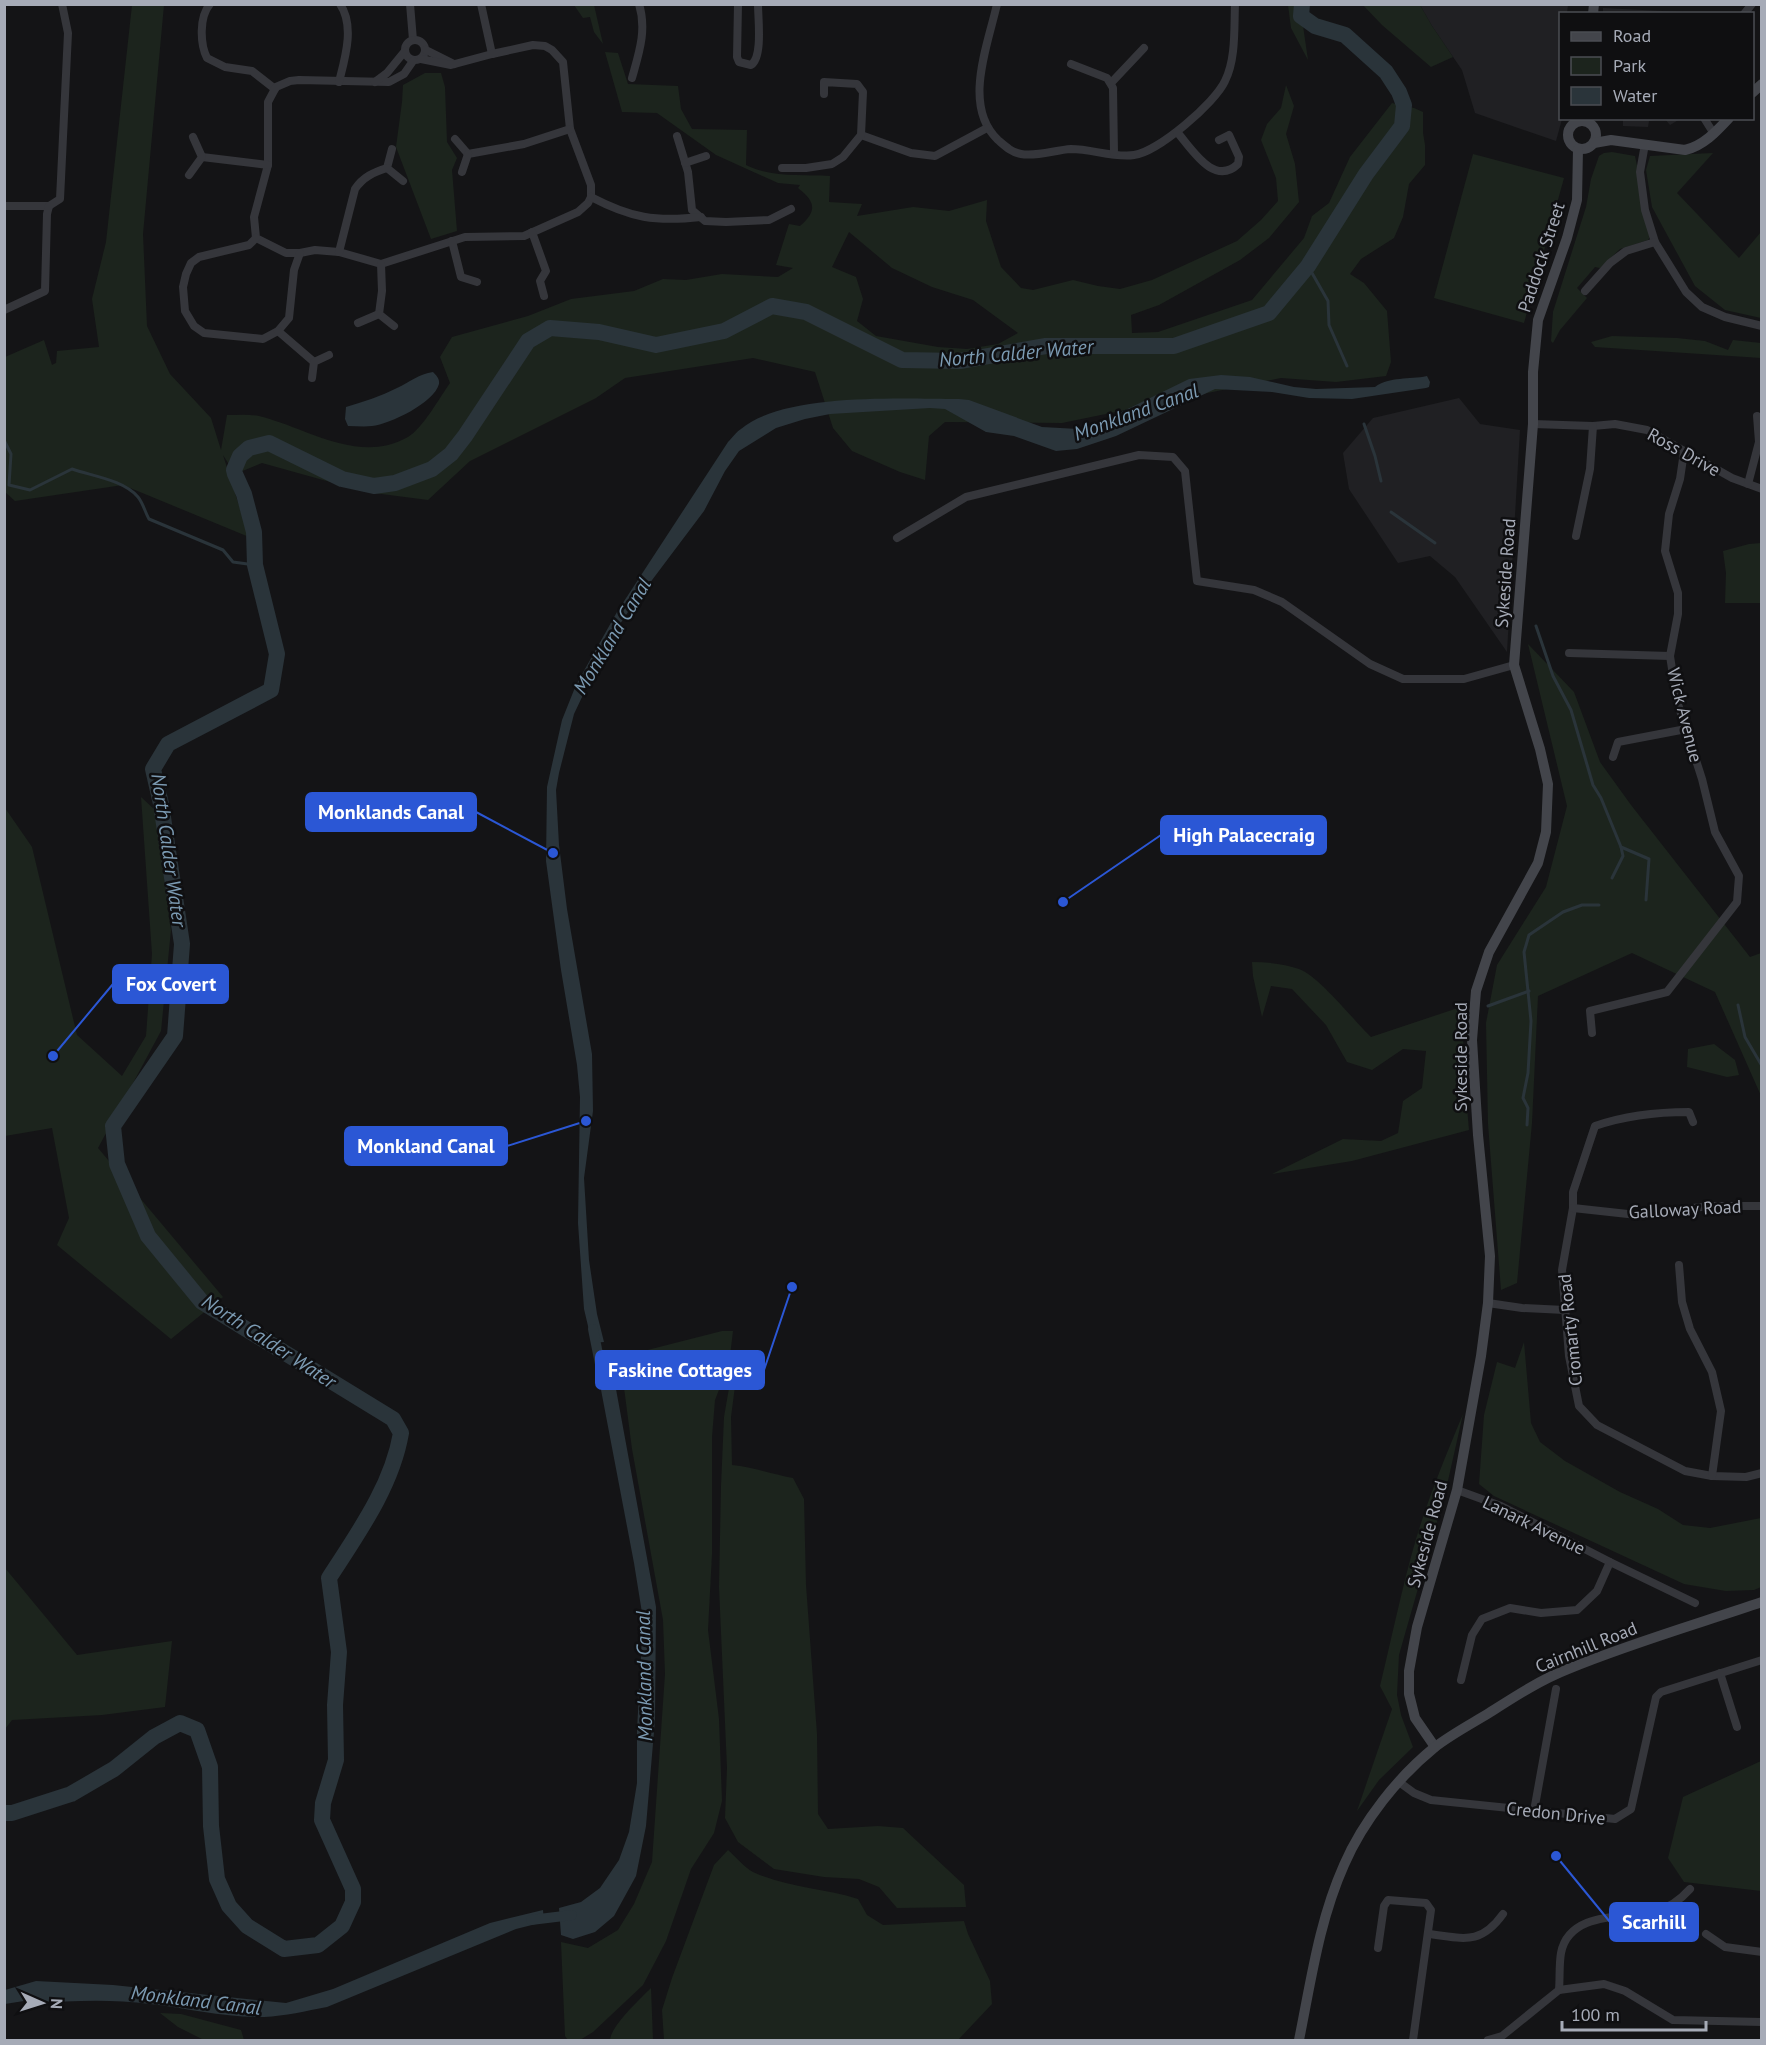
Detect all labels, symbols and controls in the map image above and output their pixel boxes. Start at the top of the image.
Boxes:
legend [1559,12,1754,120]
text: Road [1613,24,1651,47]
text: Park [1613,54,1646,77]
text: Water [1613,84,1657,107]
street label: Paddock Street [1512,199,1570,315]
water label: North Calder Water [938,333,1096,373]
water label: Monkland Canal [1070,377,1203,447]
street label: Ross Drive [1644,423,1724,481]
street label: Sykeside Road [1490,518,1520,628]
water label: Monkland Canal [567,573,657,699]
street label: Wick Avenue [1662,665,1708,765]
water label: North Calder Water [145,772,193,930]
callout: Monklands Canal [306,793,476,831]
text: Monklands Canal [318,799,464,825]
callout: High Palacecraig [1161,816,1326,854]
text: High Palacecraig [1173,822,1315,848]
callout: Fox Covert [113,965,228,1003]
text: Fox Covert [126,971,216,997]
street label: Sykeside Road [1449,1002,1472,1112]
callout: Monkland Canal [345,1127,507,1165]
text: Monkland Canal [357,1133,495,1159]
street label: Galloway Road [1628,1195,1742,1223]
street label: Cromarty Road [1553,1273,1587,1387]
water label: North Calder Water [197,1288,342,1395]
callout: Faskine Cottages [596,1351,764,1389]
text: Faskine Cottages [608,1357,752,1383]
street label: Sykeside Road [1402,1478,1452,1590]
street label: Lanark Avenue [1479,1490,1589,1560]
water label: Monkland Canal [630,1610,658,1742]
street label: Cairnhill Road [1532,1616,1640,1678]
street label: Credon Drive [1505,1796,1607,1830]
callout: Scarhill [1610,1903,1698,1941]
text: Scarhill [1622,1909,1686,1935]
north arrow [12,1973,72,2033]
water label: Monkland Canal [129,1979,263,2021]
scale bar [1562,1994,1706,2032]
text: N [47,1998,67,2010]
text: 100 m [1571,2003,1620,2026]

